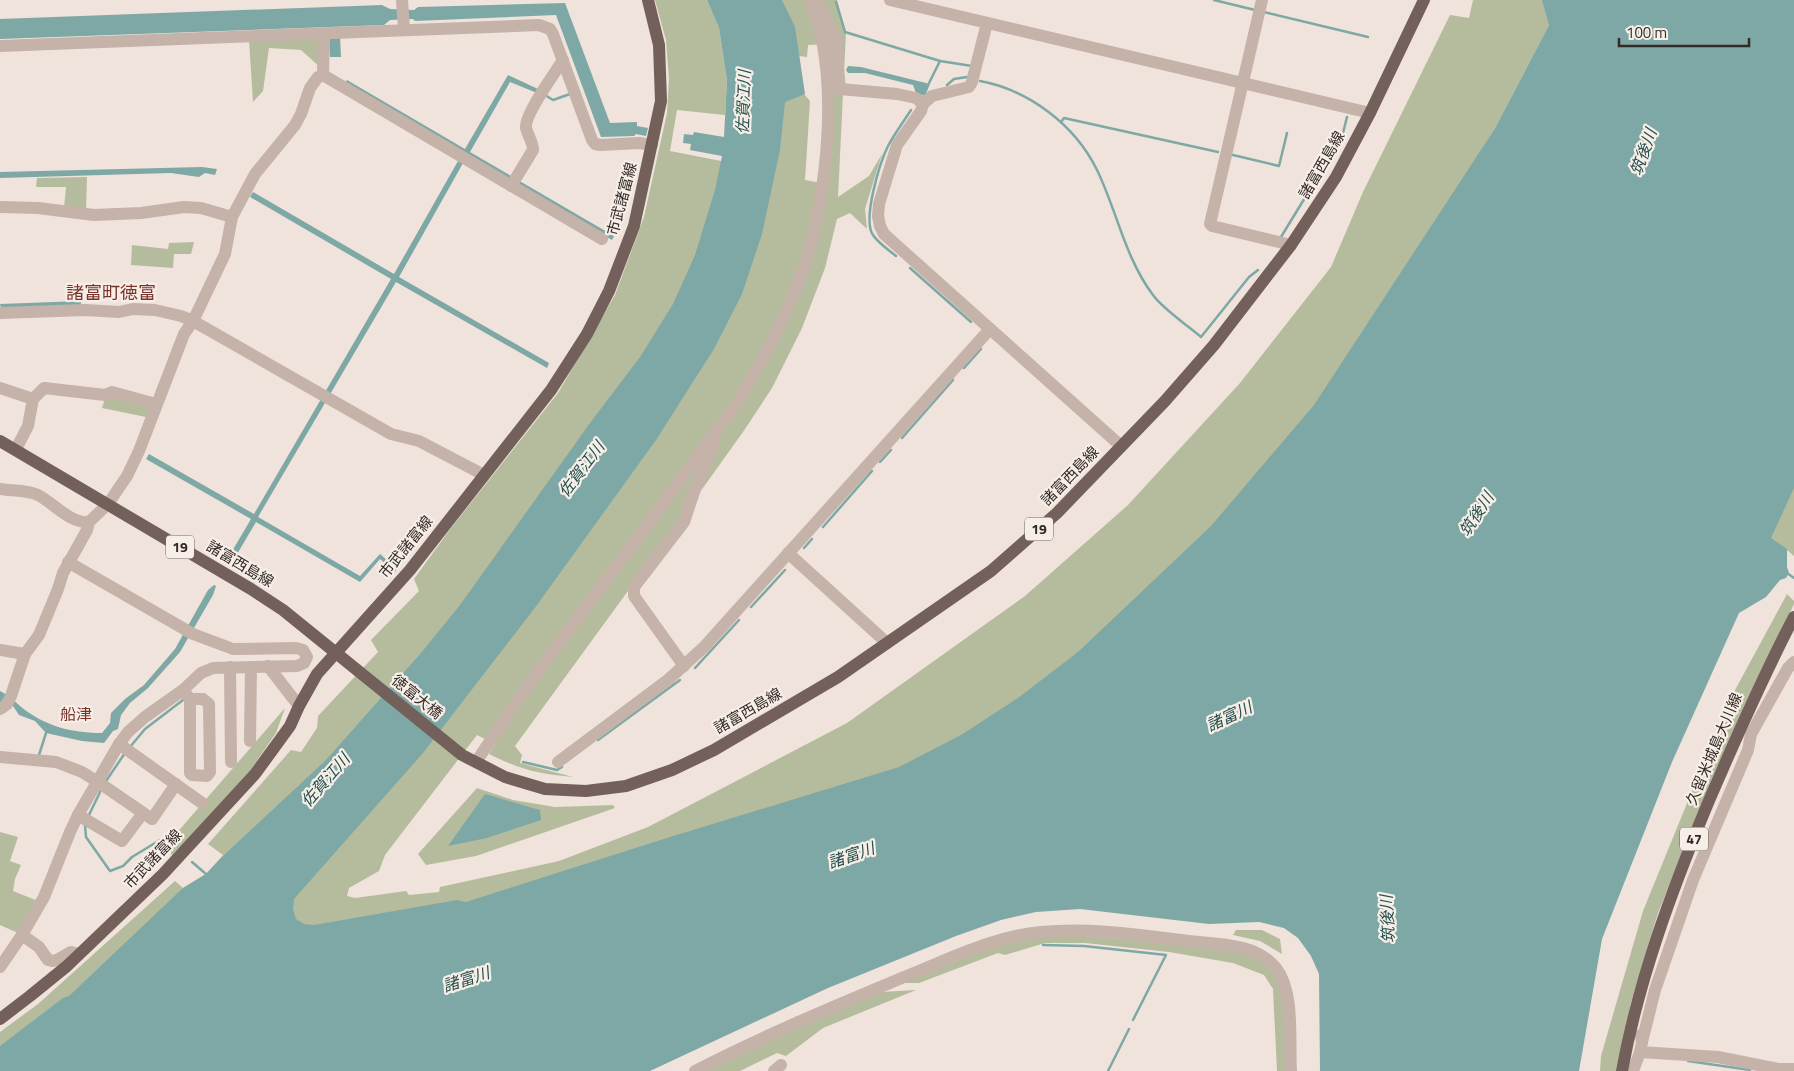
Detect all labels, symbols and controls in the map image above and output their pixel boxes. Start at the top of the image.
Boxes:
scale bar [1619,15,1749,47]
text: 100 m [1626,21,1667,44]
water label: 佐賀江川 [730,68,756,134]
water label: 筑後川 [1624,123,1663,179]
street label: 諸富西島線 [1293,127,1350,203]
street label: 市武諸富線 [601,160,642,238]
district label: 諸富町徳富 [66,279,156,306]
water label: 佐賀江川 [552,435,611,502]
street label: 諸富西島線 [1035,441,1104,511]
water label: 筑後川 [1453,486,1500,541]
street label: 市武諸富線 [373,510,438,583]
road number: 19 [1025,518,1053,540]
street label: 諸富西島線 [202,534,278,593]
road number: 19 [166,536,194,558]
street label: 徳富大橋 [387,669,448,724]
street label: 諸富西島線 [710,682,786,739]
street label: 久留米城島大川線 [1680,689,1748,809]
water label: 諸富川 [1202,694,1258,737]
district label: 船津 [60,702,92,726]
water label: 佐賀江川 [295,746,356,812]
street label: 市武諸富線 [118,824,187,894]
road number: 47 [1680,828,1708,851]
water label: 諸富川 [824,835,879,874]
water label: 筑後川 [1374,892,1400,944]
water label: 諸富川 [439,960,494,998]

